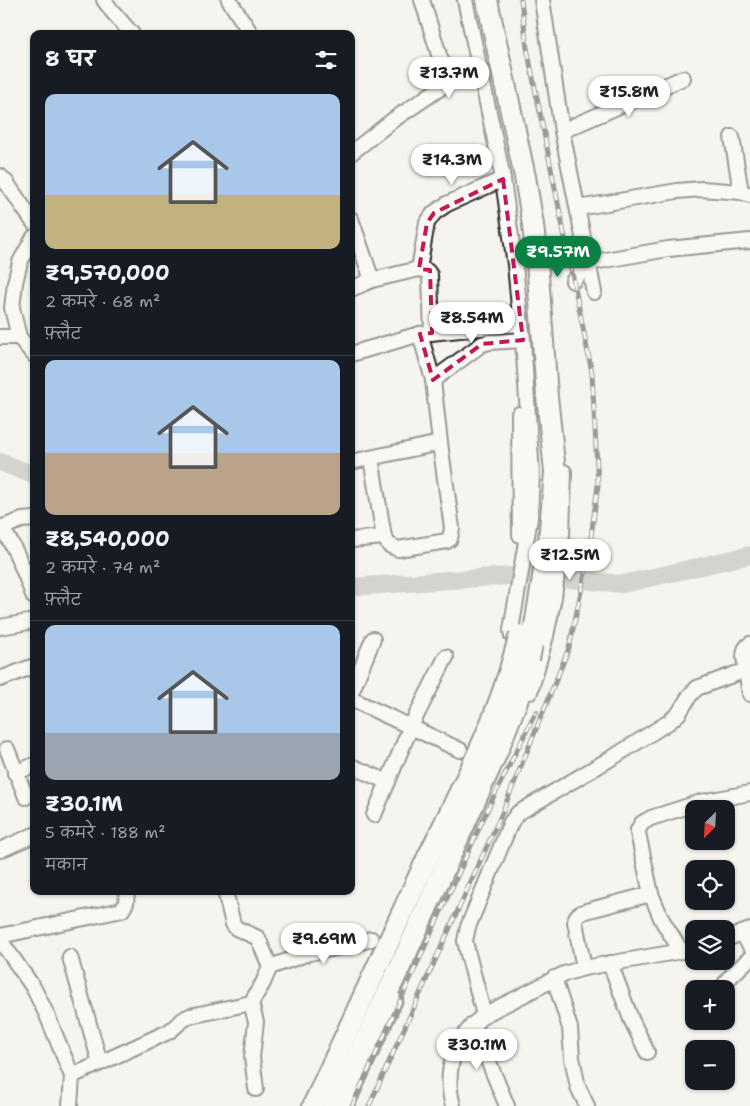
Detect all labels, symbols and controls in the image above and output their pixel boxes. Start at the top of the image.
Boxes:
text: 8 घर [45,45,95,73]
icon: filters [312,46,340,74]
pin: ₹13.7M [408,56,490,99]
text: ₹13.7M [419,62,479,83]
pin: ₹15.8M [588,76,670,118]
text: ₹15.8M [599,81,659,102]
icon: home [148,127,238,217]
pin: ₹14.3M [411,144,493,186]
text: ₹14.3M [422,149,482,170]
pin: ₹9.57M [517,236,599,278]
text: ₹9.57M [526,241,590,262]
text: ₹9,570,000 [45,259,170,287]
text: 2 कमरे · 68 m² [45,291,160,312]
pin: ₹8.54M [431,302,513,344]
text: ₹8.54M [440,307,504,328]
text: फ़्लैट [45,323,81,344]
icon: home [148,392,238,482]
text: ₹8,540,000 [45,525,170,553]
pin: ₹12.5M [529,538,611,581]
text: ₹12.5M [540,544,600,565]
text: 2 कमरे · 74 m² [45,557,160,578]
text: फ़्लैट [45,589,81,610]
icon: home [148,657,238,747]
text: ₹30.1M [45,790,123,818]
north arrow [685,800,735,850]
map controls [685,800,735,1090]
text: 5 कमरे · 188 m² [45,822,166,843]
text: मकान [45,854,87,875]
button: locate [685,860,735,910]
button: layers [685,920,735,970]
pin: ₹9.69M [283,922,365,965]
text: ₹9.69M [292,928,356,949]
button: + [685,980,735,1030]
pin: ₹30.1M [436,1028,518,1071]
text: ₹30.1M [447,1034,507,1055]
button: − [685,1040,735,1090]

